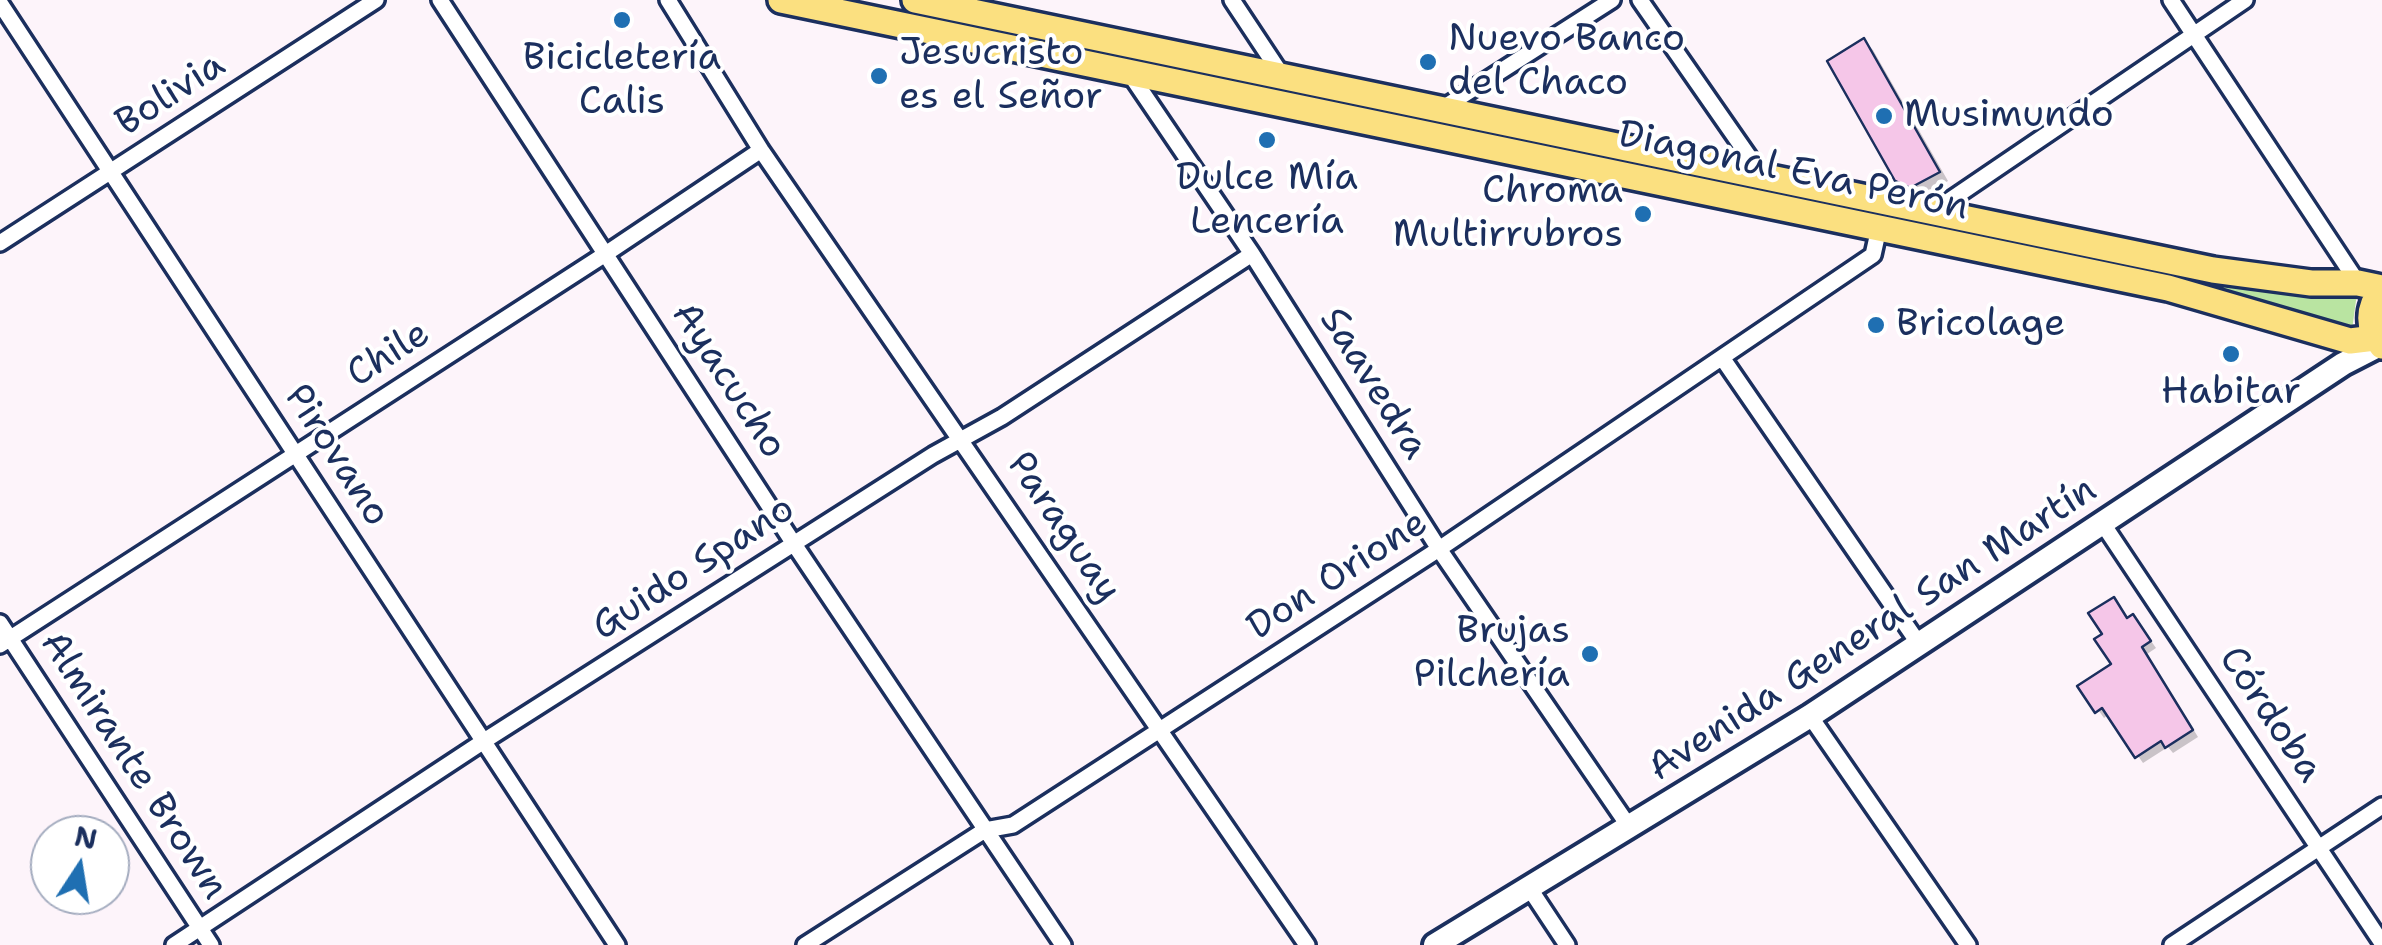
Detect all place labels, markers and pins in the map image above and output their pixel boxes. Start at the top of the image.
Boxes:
marker: Bicicletería Calis [611,9,633,31]
place label: Nuevo Banco del Chaco [1448,17,1685,106]
place label: Jesucristo es el Señor [899,31,1103,120]
place label: Bicicletería Calis [523,36,721,125]
marker: Nuevo Banco del Chaco [1417,51,1439,73]
marker: Jesucristo es el Señor [868,65,890,87]
place label: Musimundo [1904,93,2114,139]
marker: Musimundo [1873,105,1895,127]
marker: Dulce Mía Lencería [1256,129,1278,151]
place label: Dulce Mía Lencería [1176,156,1358,245]
place label: Chroma Multirrubros [1393,169,1623,258]
marker: Chroma Multirrubros [1632,203,1654,225]
place label: Bricolage [1896,302,2065,348]
marker: Bricolage [1865,314,1887,336]
marker: Habitar [2220,343,2242,365]
place label: Habitar [2161,370,2301,416]
place label: Brujas Pilchería [1414,609,1570,698]
marker: Brujas Pilchería [1579,643,1601,665]

